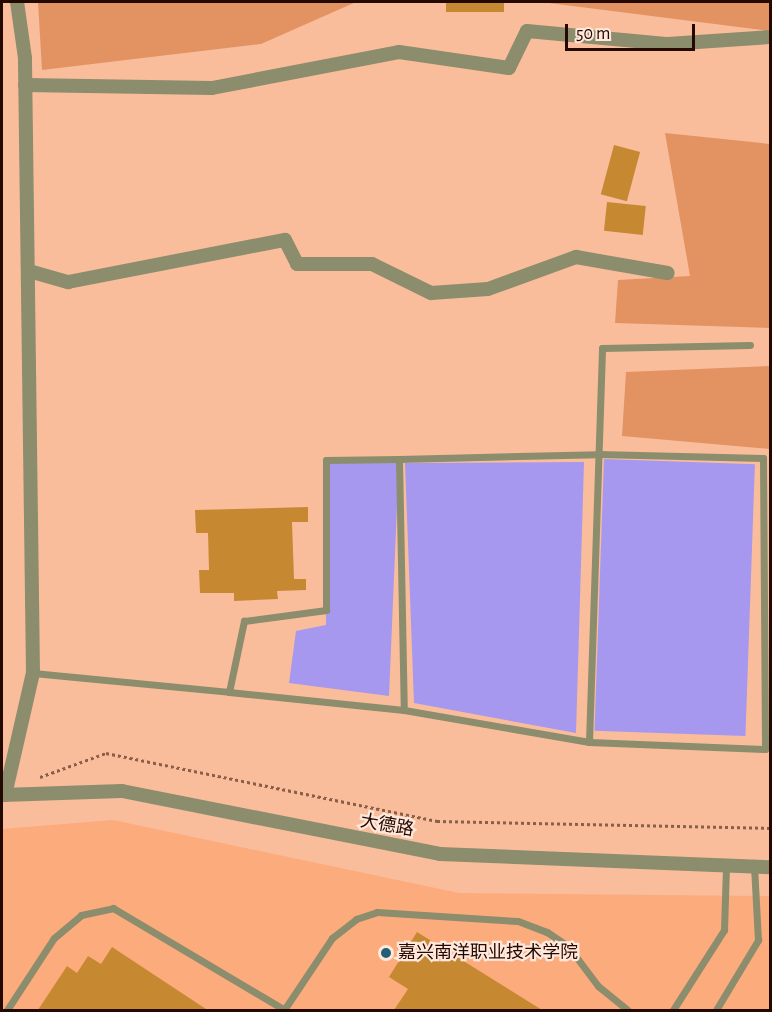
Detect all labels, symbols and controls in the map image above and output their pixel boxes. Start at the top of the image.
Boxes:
scale bar [568,12,698,50]
text: 50 m [576,25,610,43]
street label: 大德路 [359,811,415,841]
place label: 嘉兴南洋职业技术学院 [398,942,578,964]
marker: 嘉兴南洋职业技术学院 [379,946,393,960]

